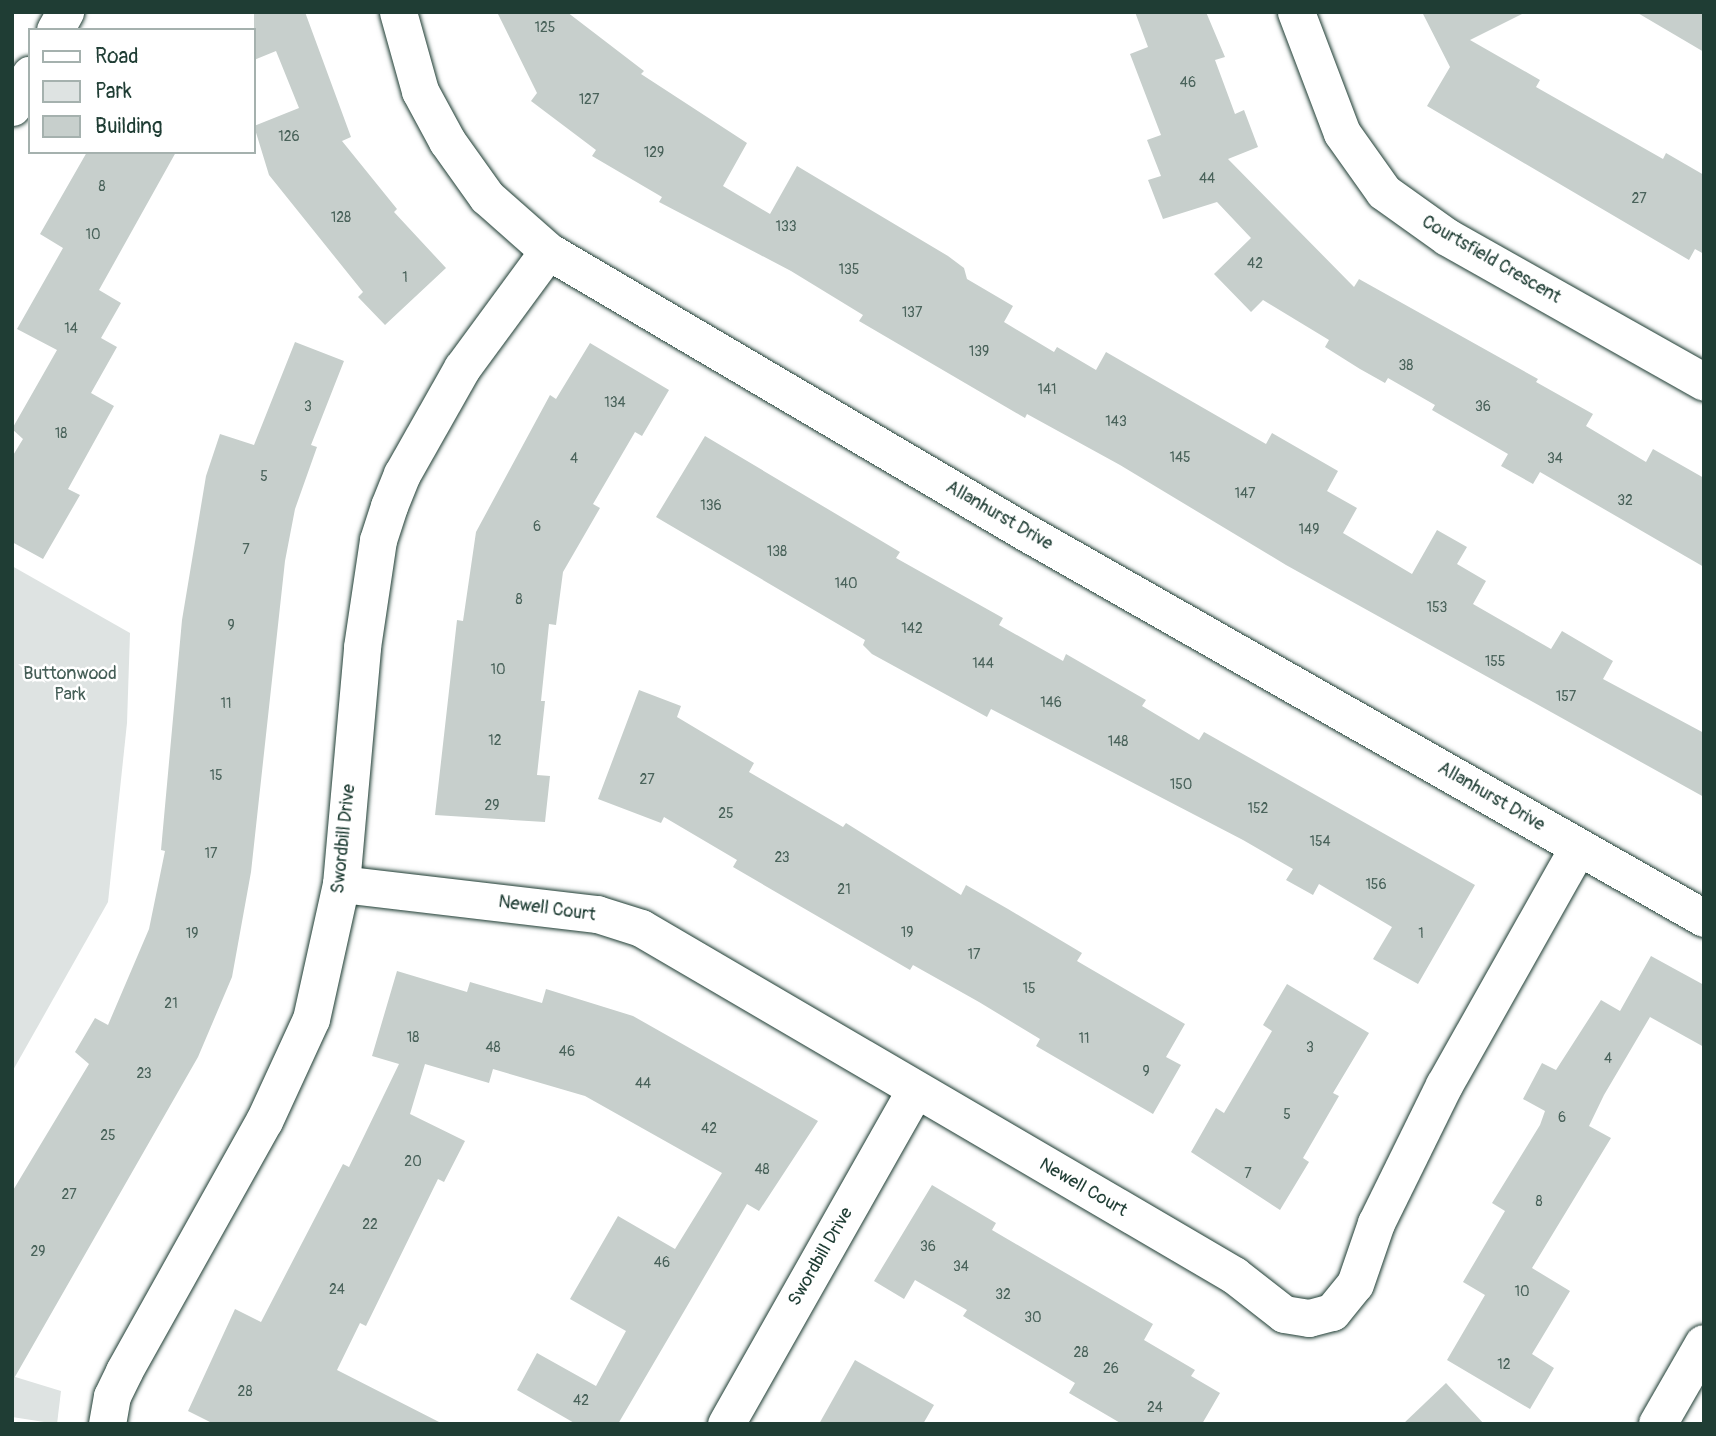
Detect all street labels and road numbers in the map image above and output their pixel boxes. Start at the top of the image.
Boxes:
street label: Courtsfield Crescent [1418,211,1564,309]
street label: Allanhurst Drive [942,477,1056,555]
street label: Allanhurst Drive [1434,758,1548,836]
street label: Swordbill Drive [328,783,360,895]
street label: Newell Court [497,891,597,927]
street label: Newell Court [1035,1154,1131,1222]
street label: Swordbill Drive [784,1204,858,1310]

